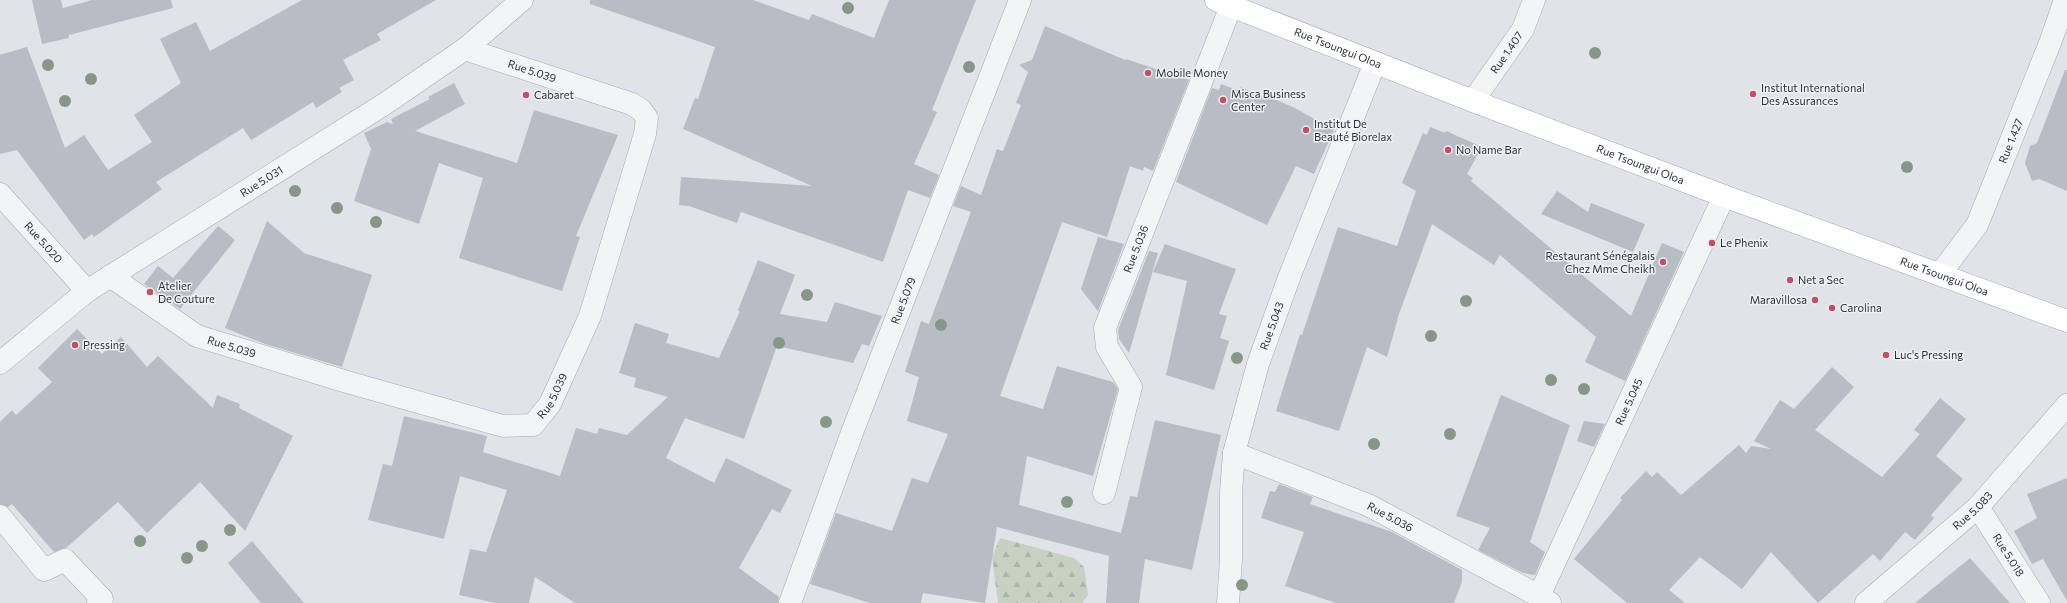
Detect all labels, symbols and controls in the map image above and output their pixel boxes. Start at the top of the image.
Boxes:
street label: Rue Tsoungui Oloa [1293,24,1384,70]
street label: Rue 1.407 [1487,29,1525,76]
street label: Rue 5.039 [506,57,558,85]
place label: Mobile Money [1156,66,1228,79]
marker: Mobile Money [1143,68,1153,78]
place label: Institut International Des Assurances [1761,81,1865,107]
place label: Misca Business Center [1231,87,1306,113]
place label: Cabaret [534,88,574,101]
marker: Institut International Des Assurances [1748,89,1758,99]
marker: Cabaret [521,90,531,100]
marker: Misca Business Center [1218,95,1228,105]
street label: Rue 1.427 [1996,116,2025,165]
place label: Institut De Beauté Biorelax [1314,117,1392,143]
marker: Institut De Beauté Biorelax [1301,125,1311,135]
street label: Rue Tsoungui Oloa [1595,141,1686,186]
place label: No Name Bar [1456,143,1522,156]
marker: No Name Bar [1443,145,1453,155]
street label: Rue 5.031 [237,163,285,199]
street label: Rue 5.020 [22,219,65,265]
street label: Rue 5.036 [1120,223,1151,274]
place label: Le Phenix [1720,236,1768,249]
marker: Le Phenix [1707,238,1717,248]
place label: Restaurant Sénégalais Chez Mme Cheikh [1545,249,1655,275]
street label: Rue Tsoungui Oloa [1899,254,1990,298]
marker: Restaurant Sénégalais Chez Mme Cheikh [1658,257,1668,267]
place label: Net a Sec [1798,273,1844,286]
street label: Rue 5.079 [888,275,918,326]
marker: Net a Sec [1785,275,1795,285]
place label: Atelier De Couture [158,279,215,305]
marker: Atelier De Couture [145,287,155,297]
place label: Maravillosa [1750,293,1807,306]
marker: Maravillosa [1810,295,1820,305]
street label: Rue 5.043 [1257,300,1286,351]
place label: Carolina [1840,301,1882,314]
marker: Carolina [1827,303,1837,313]
street label: Rue 5.039 [206,333,258,360]
place label: Pressing [83,338,125,351]
marker: Pressing [70,340,80,350]
place label: Luc's Pressing [1894,348,1963,361]
marker: Luc's Pressing [1881,350,1891,360]
street label: Rue 5.039 [534,370,569,421]
street label: Rue 5.045 [1612,376,1645,427]
street label: Rue 5.083 [1949,488,1995,532]
street label: Rue 5.036 [1365,499,1416,534]
street label: Rue 5.018 [1990,531,2028,579]

